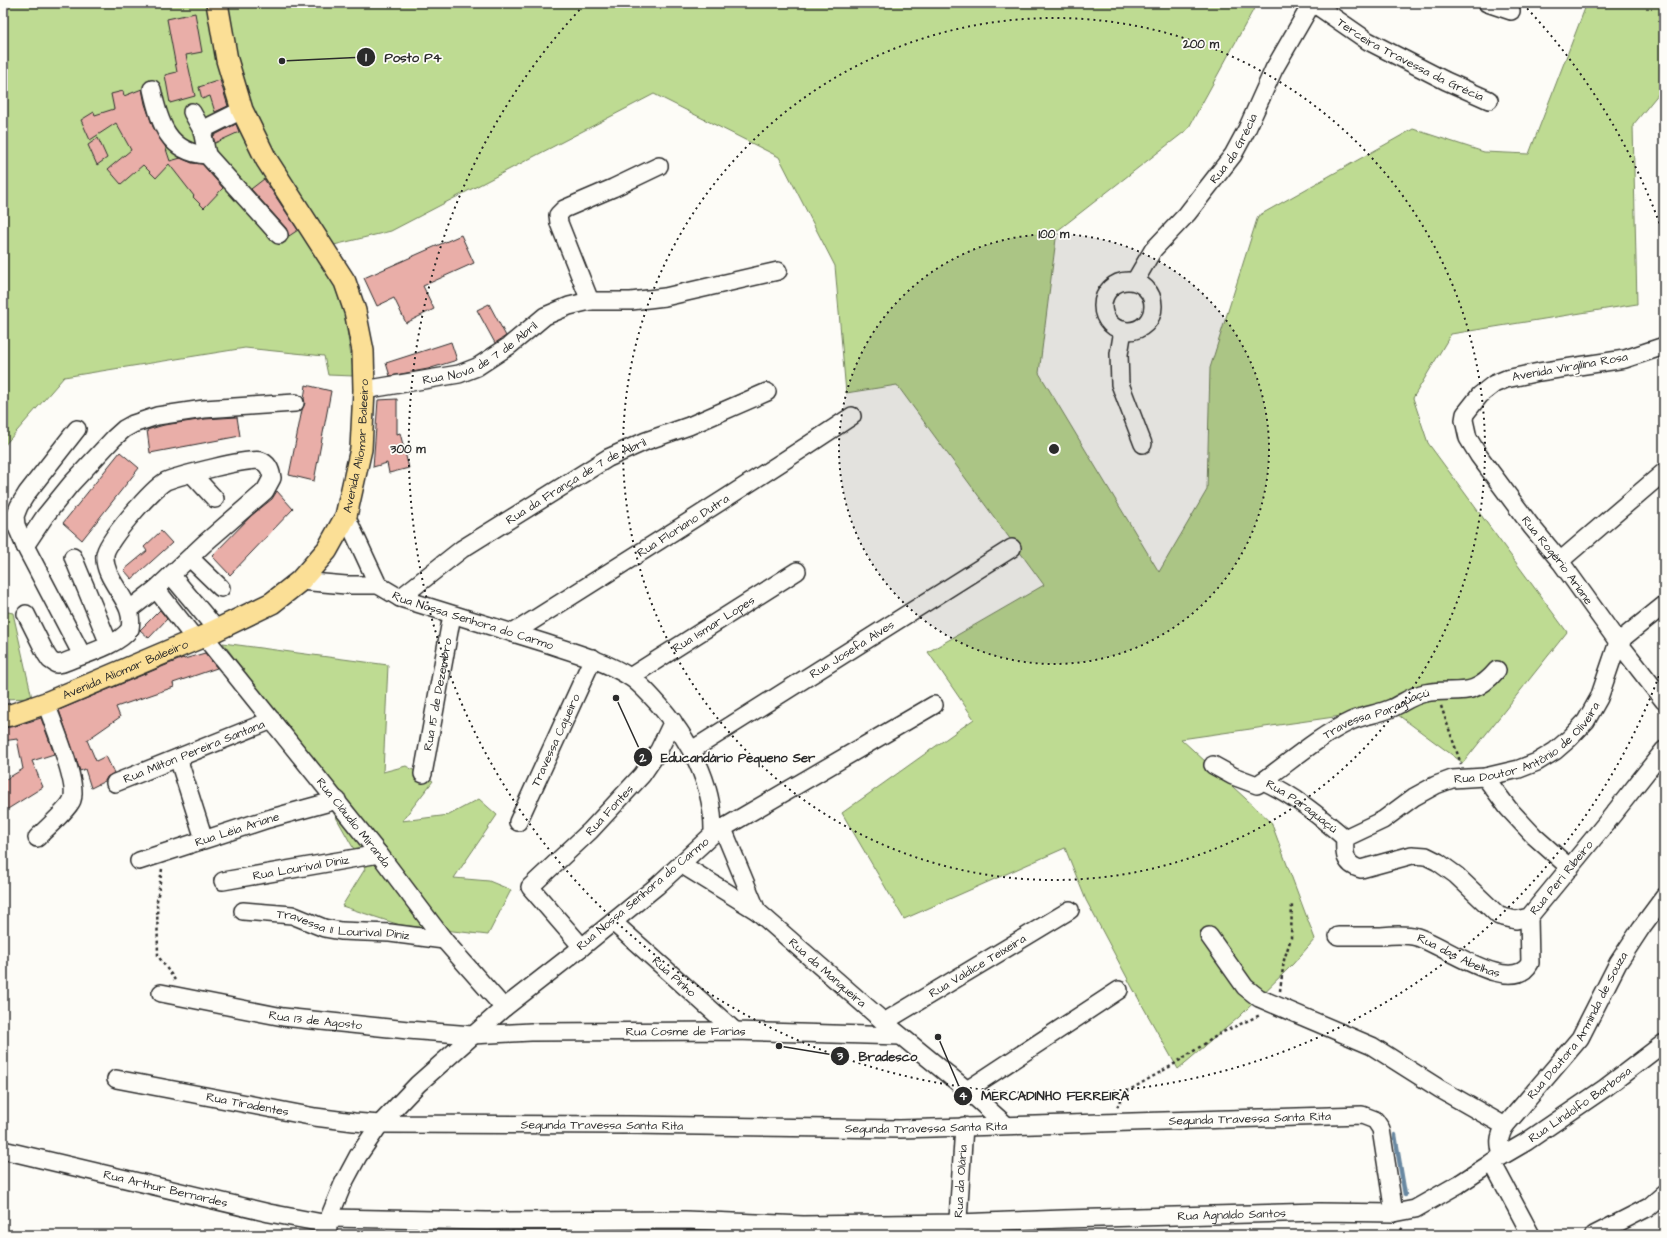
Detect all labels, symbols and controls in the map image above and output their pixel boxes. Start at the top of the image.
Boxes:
street label: Terceira Travessa da Grécia [1334,14,1487,105]
text: 200 m [1182,36,1220,53]
callout: Posto P4 [356,45,449,70]
text: 1 [365,49,367,66]
text: Posto P4 [384,49,442,67]
street label: Rua da Grécia [1205,111,1261,187]
text: 100 m [1039,226,1070,243]
street label: Rua Nova de 7 de Abril [421,317,541,388]
street label: Avenida Virgilina Rosa [1511,348,1629,387]
street label: Avenida Aliomar Baleeiro [338,379,373,514]
street label: Rua da França de 7 de Abril [502,433,649,528]
text: 300 m [389,441,426,458]
centre of rings [1047,442,1061,456]
street label: Rua Floriano Dutra [633,490,732,561]
street label: Rua Rogério Ariane [1518,512,1598,609]
street label: Rua Nossa Senhora do Carmo [389,587,556,654]
street label: Rua Ismar Lopes [669,591,758,656]
street label: Rua Josefa Alves [806,616,898,682]
street label: Avenida Aliomar Baleeiro [60,635,191,704]
street label: Rua 15 de Dezembro [419,636,456,752]
street label: Travessa Paraguaçú [1319,684,1431,743]
street label: Travessa Cajueiro [527,691,584,789]
street label: Rua Doutor Antônio de Oliveira [1453,699,1604,787]
street label: Rua Milton Pereira Santana [121,715,267,787]
callout: Educandário Pequeno Ser [633,745,823,770]
text: Educandário Pequeno Ser [661,749,816,768]
text: 2 [639,750,647,767]
street label: Rua Cláudio Miranda [312,774,395,871]
street label: Rua Paraguaçú [1263,775,1341,837]
street label: Rua Fontes [581,781,637,839]
street label: Rua Léia Ariane [193,808,282,851]
street label: Rua Nossa Senhora do Carmo [573,833,713,955]
street label: Rua Peri Ribeiro [1526,836,1597,918]
street label: Rua Lourival Diniz [251,851,350,884]
street label: Travessa 11 Lourival Diniz [276,905,411,944]
street label: Rua das Abelhas [1415,929,1502,982]
street label: Rua Valdice Teixeira [926,930,1029,1002]
street label: Rua da Mangueira [785,934,870,1011]
street label: Rua Doutora Arminda de Souza [1523,948,1632,1103]
street label: Rua Pinho [648,952,700,1001]
street label: Rua 13 de Agosto [267,1006,363,1034]
street label: Rua Cosme de Farias [626,1022,746,1040]
callout: Bradesco [830,1044,925,1069]
text: 3 [836,1048,844,1065]
text: Bradesco [859,1048,918,1066]
street label: Rua Lindolfo Barbosa [1525,1062,1635,1146]
callout: MERCADINHO FERREIRA [953,1083,1137,1108]
text: MERCADINHO FERREIRA [981,1087,1130,1105]
street label: Rua Tiradentes [205,1088,290,1120]
text: 4 [959,1088,968,1105]
street label: Segunda Travessa Santa Rita [1168,1107,1331,1130]
street label: Segunda Travessa Santa Rita [521,1116,683,1134]
street label: Segunda Travessa Santa Rita [845,1117,1007,1138]
street label: Rua da Olária [950,1144,971,1218]
street label: Rua Arthur Bernardes [102,1166,229,1211]
street label: Rua Agnaldo Santos [1177,1204,1286,1224]

